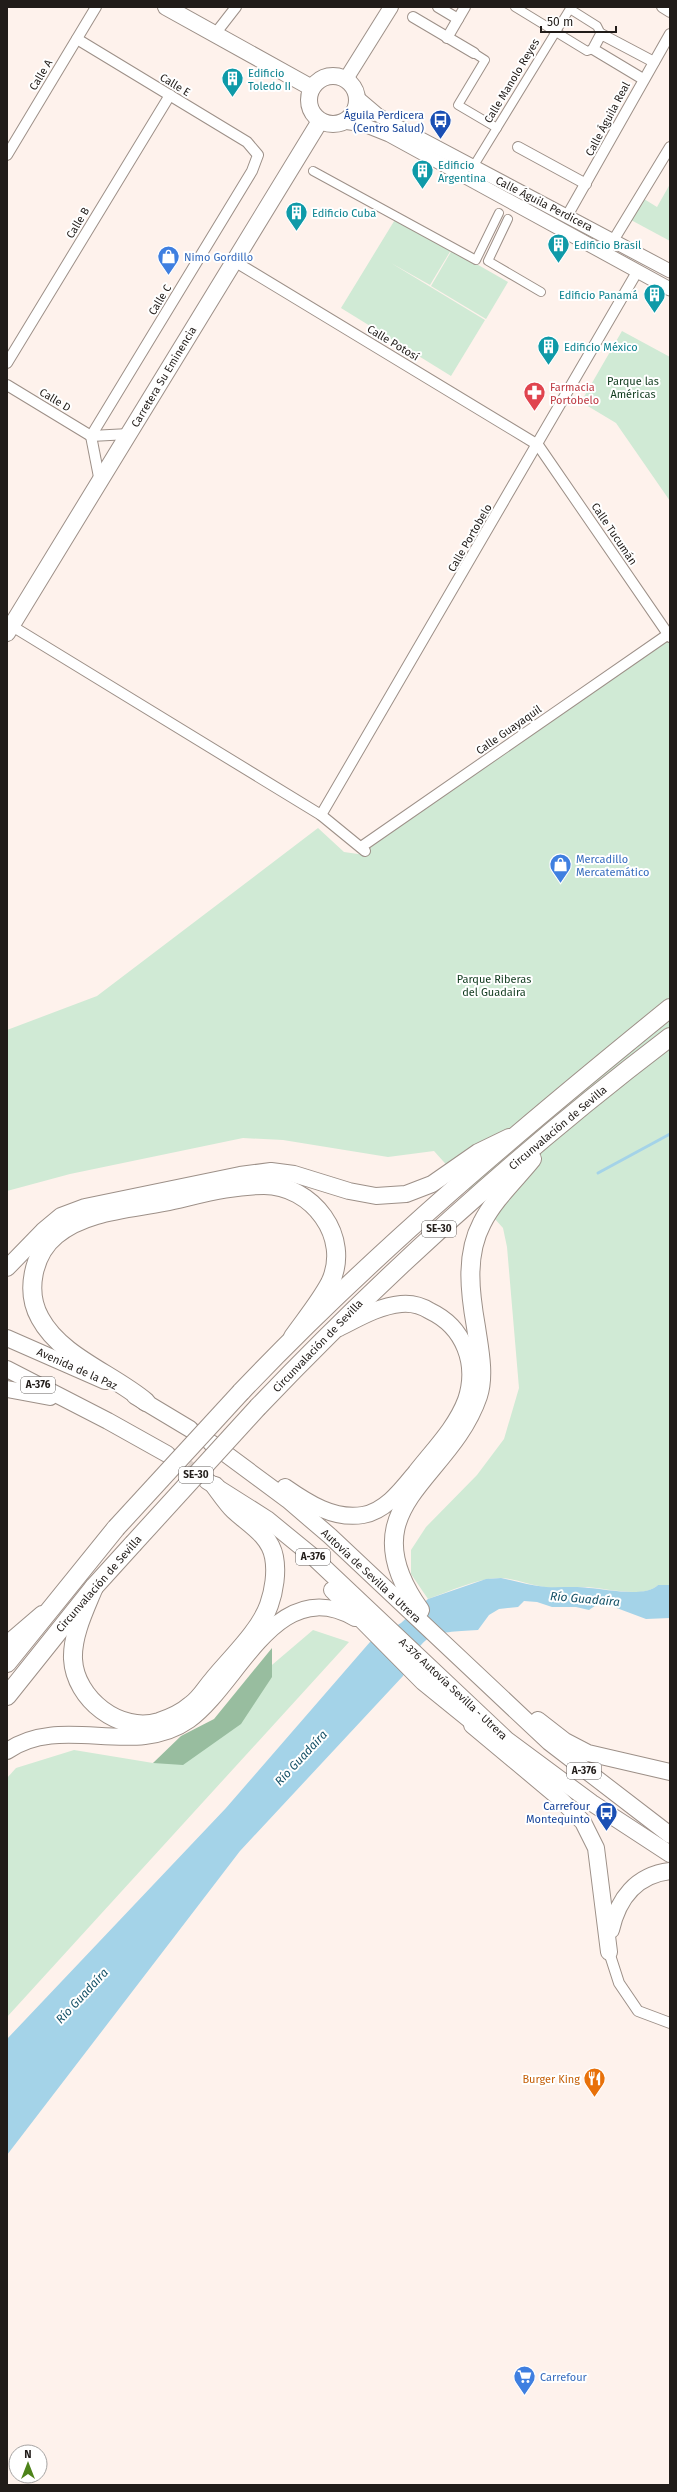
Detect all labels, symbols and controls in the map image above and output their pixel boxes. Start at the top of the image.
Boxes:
scale bar [541,8,616,34]
text: 50 m [547,15,573,29]
street label: Calle Manolo Reyes [482,36,542,126]
street label: Calle A [27,57,56,93]
building icon: Edificio Toledo II [220,66,246,99]
place label: Edificio Toledo II [248,67,291,93]
street label: Calle E [157,71,193,99]
street label: Calle Águila Real [582,79,633,158]
place label: Águila Perdicera (Centro Salud) [344,108,424,135]
bus stop icon: Águila Perdicera (Centro Salud) [427,108,453,141]
building icon: Edificio Argentina [409,158,435,191]
place label: Edificio Argentina [438,159,486,185]
street label: Calle Águila Perdicera [493,173,595,234]
building icon: Edificio Cuba [284,200,310,233]
street label: Calle B [64,205,92,241]
place label: Edificio Cuba [312,207,376,220]
building icon: Edificio Brasil [545,232,571,265]
place label: Edificio Brasil [574,239,641,252]
shop icon: Nimo Gordillo [155,244,181,277]
place label: Nimo Gordillo [184,251,253,264]
street label: Calle C [146,282,174,318]
building icon: Edificio Panamá [641,282,667,315]
place label: Edificio Panamá [559,289,638,302]
street label: Calle Potosí [365,322,421,364]
street label: Carretera Su Eminencia [129,324,199,430]
building icon: Edificio México [535,334,561,367]
place label: Edificio México [564,341,638,354]
park label: Parque las Américas [607,375,659,401]
pharmacy icon: Farmacia Portobelo [521,380,547,413]
place label: Farmacia Portobelo [550,381,599,407]
street label: Calle D [37,386,73,414]
street label: Calle Tucumán [588,500,640,568]
street label: Calle Portobelo [445,502,495,574]
street label: Calle Guayaquil [474,703,544,757]
shop icon: Mercadillo Mercatemático [548,852,574,885]
place label: Mercadillo Mercatemático [576,853,649,879]
park label: Parque Riberas del Guadaira [457,973,531,999]
street label: Circunvalación de Sevilla [506,1083,610,1173]
road number: SE-30 [422,1221,456,1237]
street label: Circunvalación de Sevilla [270,1297,366,1395]
street label: Avenida de la Paz [35,1345,119,1393]
road number: A-376 [21,1377,55,1393]
road number: SE-30 [179,1467,213,1483]
street label: Autovía de Sevilla a Utrera [318,1526,424,1626]
street label: Circunvalación de Sevilla [53,1533,145,1635]
road number: A-376 [296,1549,330,1565]
water label: Río Guadaíra [549,1589,621,1609]
street label: A-376 Autovía Sevilla - Utrera [396,1635,510,1743]
water label: Río Guadaíra [272,1727,330,1788]
road number: A-376 [567,1763,601,1779]
bus stop icon: Carrefour Montequinto [593,1799,619,1832]
place label: Carrefour Montequinto [526,1800,591,1826]
water label: Río Guadaíra [53,1965,111,2026]
restaurant icon: Burger King [582,2066,608,2099]
place label: Burger King [522,2073,580,2086]
supermarket icon: Carrefour [512,2364,538,2397]
place label: Carrefour [540,2371,588,2384]
north arrow [8,2444,48,2484]
text: N [24,2448,32,2461]

